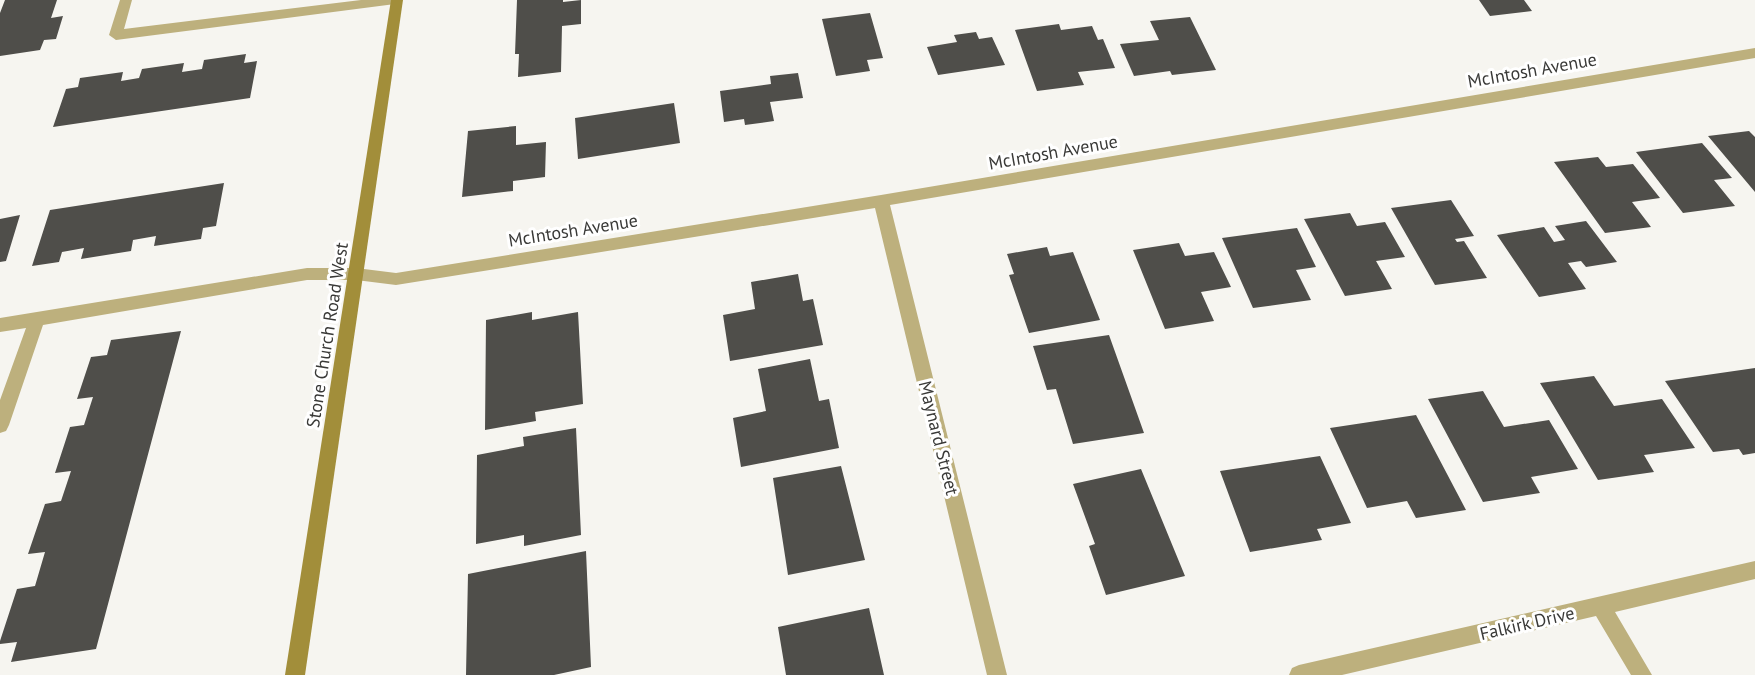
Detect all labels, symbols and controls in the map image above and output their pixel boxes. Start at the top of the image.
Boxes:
street label: McIntosh Avenue [1466,47,1598,93]
street label: McIntosh Avenue [987,129,1119,175]
street label: McIntosh Avenue [507,208,639,252]
street label: Stone Church Road West [301,241,353,429]
street label: Maynard Street [914,378,964,498]
street label: Falkirk Drive [1477,601,1577,645]

